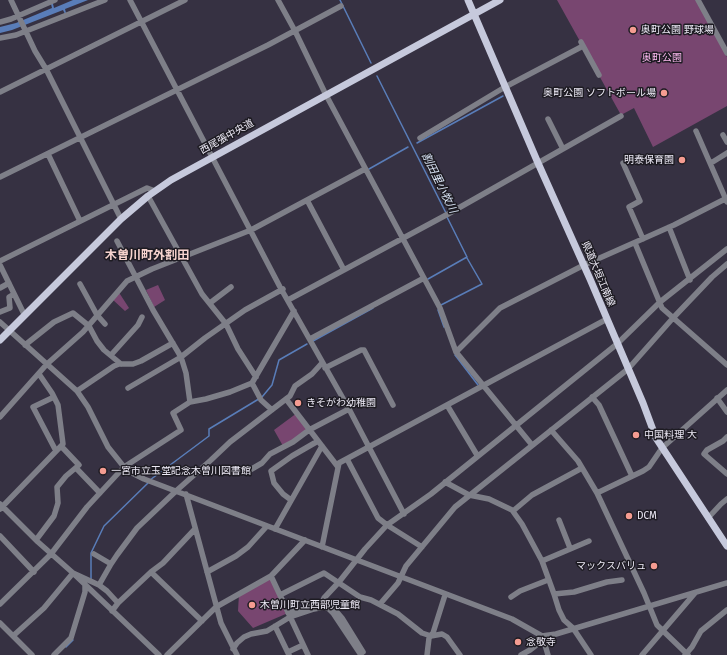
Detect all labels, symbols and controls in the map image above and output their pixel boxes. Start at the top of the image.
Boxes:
place label: 奥町公園 野球場 [641,24,714,36]
marker: 奥町公園 野球場 [628,25,638,35]
park label: 奥町公園 [642,52,682,64]
place label: 奥町公園 ソフトボール場 [543,87,656,99]
marker: 奥町公園 ソフトボール場 [659,88,669,98]
street label: 西尾張中央道 [198,117,256,157]
water label: 割田里小牧川 [419,150,459,216]
place label: 明泰保育園 [624,154,674,166]
marker: 明泰保育園 [677,155,687,165]
street label: 県道大垣江南線 [579,239,617,309]
district label: 木曽川町外割田 [105,249,189,263]
place label: きそがわ幼稚園 [306,397,376,409]
marker: きそがわ幼稚園 [293,398,303,408]
place label: 中国料理 大 [644,429,697,441]
marker: 中国料理 大 [631,430,641,440]
place label: 一宮市立玉堂記念木曽川図書館 [111,465,251,477]
marker: 一宮市立玉堂記念木曽川図書館 [98,466,108,476]
place label: DCM [637,510,657,522]
marker: DCM [624,511,634,521]
place label: マックスバリュ [576,560,646,572]
marker: マックスバリュ [649,561,659,571]
place label: 木曽川町立西部児童館 [260,599,360,611]
marker: 木曽川町立西部児童館 [247,600,257,610]
place label: 念敬寺 [526,636,556,648]
marker: 念敬寺 [513,637,523,647]

